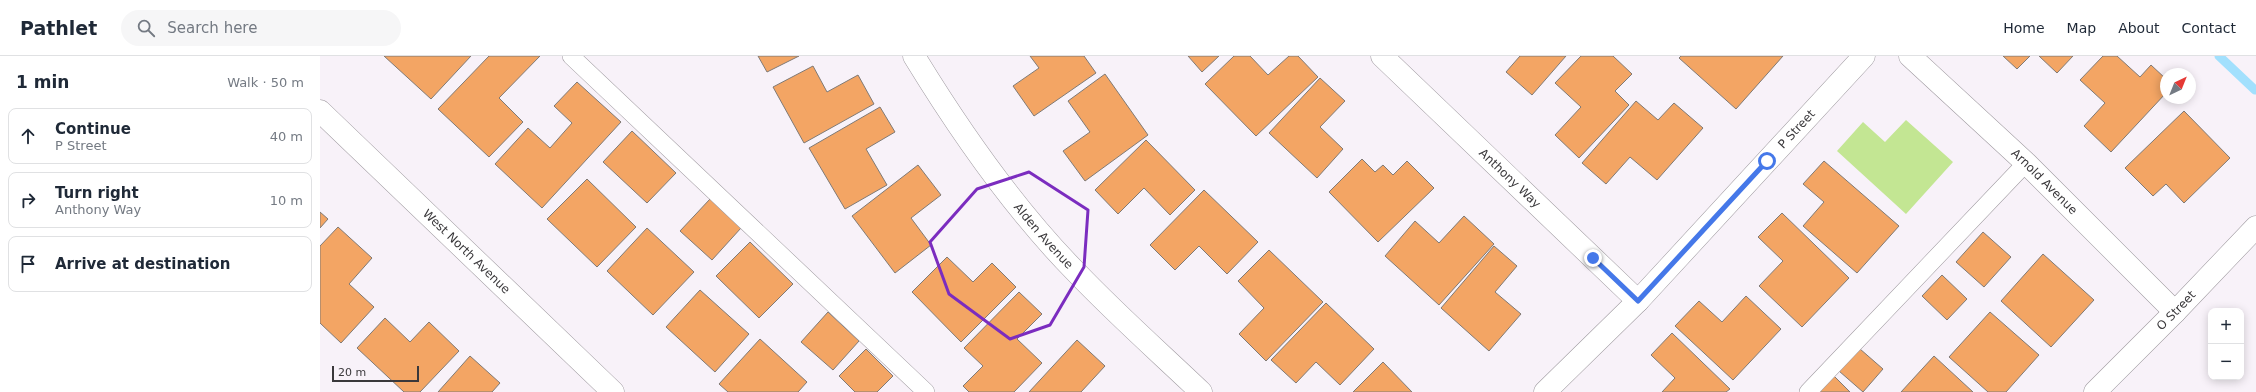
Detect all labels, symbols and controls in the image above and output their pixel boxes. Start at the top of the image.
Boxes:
search box [121,10,401,46]
text: Pathlet [20,17,97,39]
icon: search [135,17,157,39]
text: Search here [167,19,257,37]
text: Home [2003,20,2045,36]
text: Map [2067,20,2096,36]
text: About [2118,20,2160,36]
text: Contact [2182,20,2236,36]
north arrow [2160,68,2196,104]
text: 1 min [16,72,69,92]
text: Walk · 50 m [227,75,304,90]
street label: P Street [1775,107,1818,151]
text: Continue [55,120,131,138]
icon: ahead [17,125,39,147]
text: 40 m [270,129,303,144]
text: P Street [55,138,106,153]
street label: Anthony Way [1476,146,1543,211]
street label: Arnold Avenue [2008,146,2080,217]
route start [1758,152,1776,170]
text: Turn right [55,184,139,202]
icon: right [17,189,39,211]
text: 10 m [270,193,303,208]
street label: Alden Avenue [1011,200,1076,272]
text: Anthony Way [55,202,141,217]
street label: West North Avenue [420,207,513,297]
route end [1584,249,1602,267]
icon: arrive [17,253,39,275]
text: Arrive at destination [55,255,230,273]
street label: O Street [2154,288,2199,333]
map controls [2208,308,2244,380]
button: + [2208,308,2244,344]
button: − [2208,344,2244,380]
scale bar [332,364,419,383]
text: 20 m [338,366,366,379]

